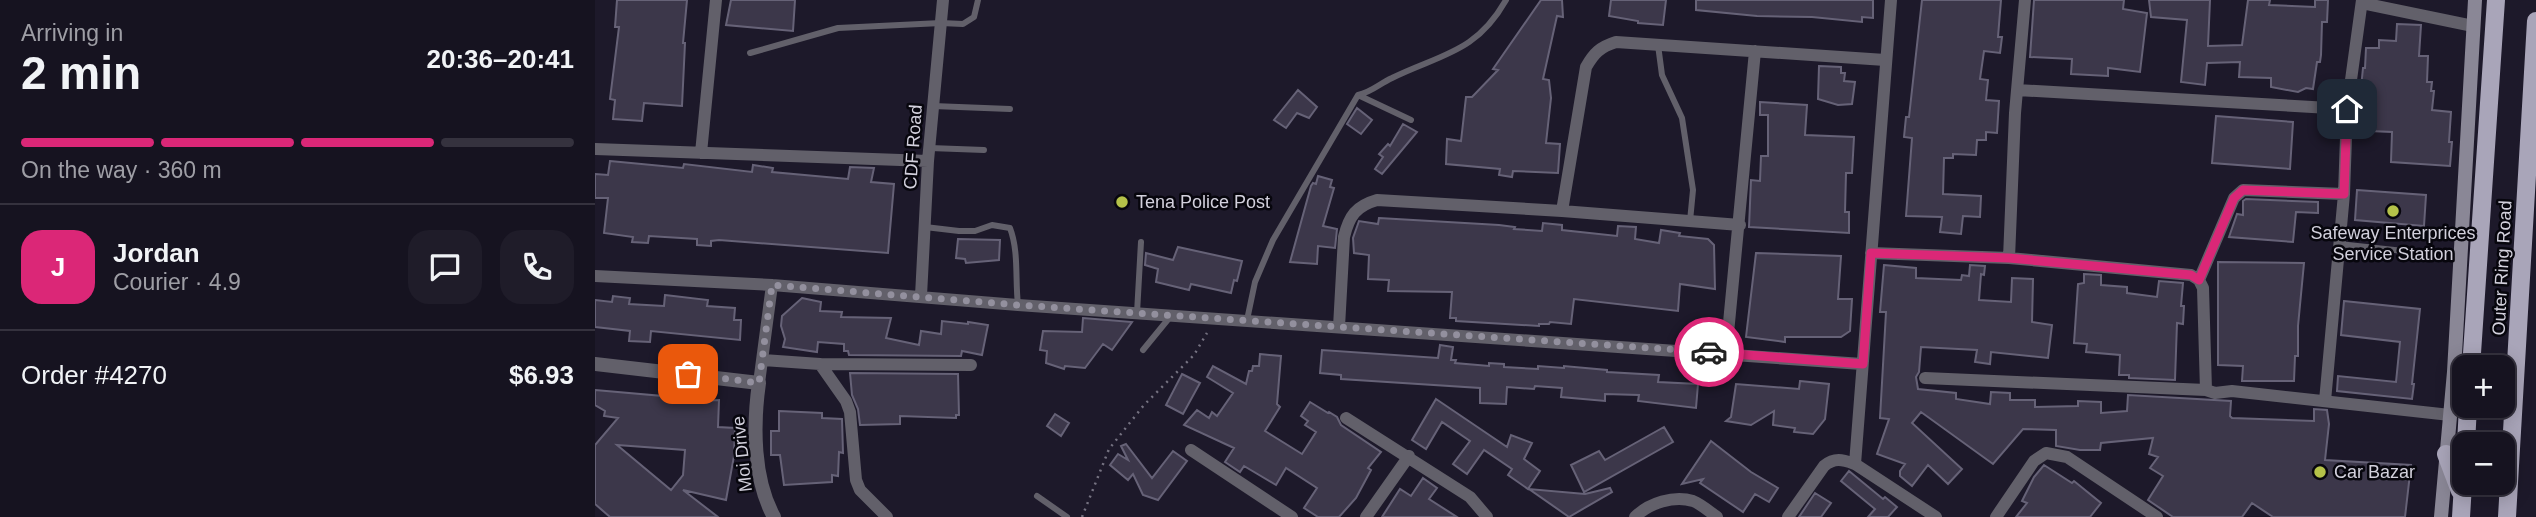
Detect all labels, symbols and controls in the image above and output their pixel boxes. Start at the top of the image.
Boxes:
text: Arriving in [21,20,123,46]
text: 20:36–20:41 [427,44,574,74]
text: 2 min [21,47,141,99]
pin [2317,79,2377,139]
icon: home [2328,90,2366,128]
street label: CDF Road [900,104,926,190]
text: On the way · 360 m [21,157,222,183]
place label: Tena Police Post [1136,192,1270,212]
marker: Tena Police Post [1114,194,1130,210]
street label: Outer Ring Road [2488,200,2516,336]
marker: Safeway Enterprices Service Station [2385,203,2401,219]
place label: Safeway Enterprices Service Station [2310,223,2476,264]
button: chat [408,230,482,304]
button: phone [500,230,574,304]
text: Jordan [113,238,200,268]
text: J [51,252,65,282]
text: Courier · 4.9 [113,269,241,295]
courier [1674,317,1744,387]
icon: car [1690,333,1728,371]
pin [658,344,718,404]
icon: bag [669,355,707,393]
map controls [2452,355,2515,495]
button: + [2452,355,2515,418]
text: Order #4270 [21,360,167,390]
text: $6.93 [509,360,574,390]
street label: Moi Drive [728,415,756,493]
button: − [2452,432,2515,495]
place label: Car Bazar [2334,462,2415,482]
marker: Car Bazar [2312,464,2328,480]

